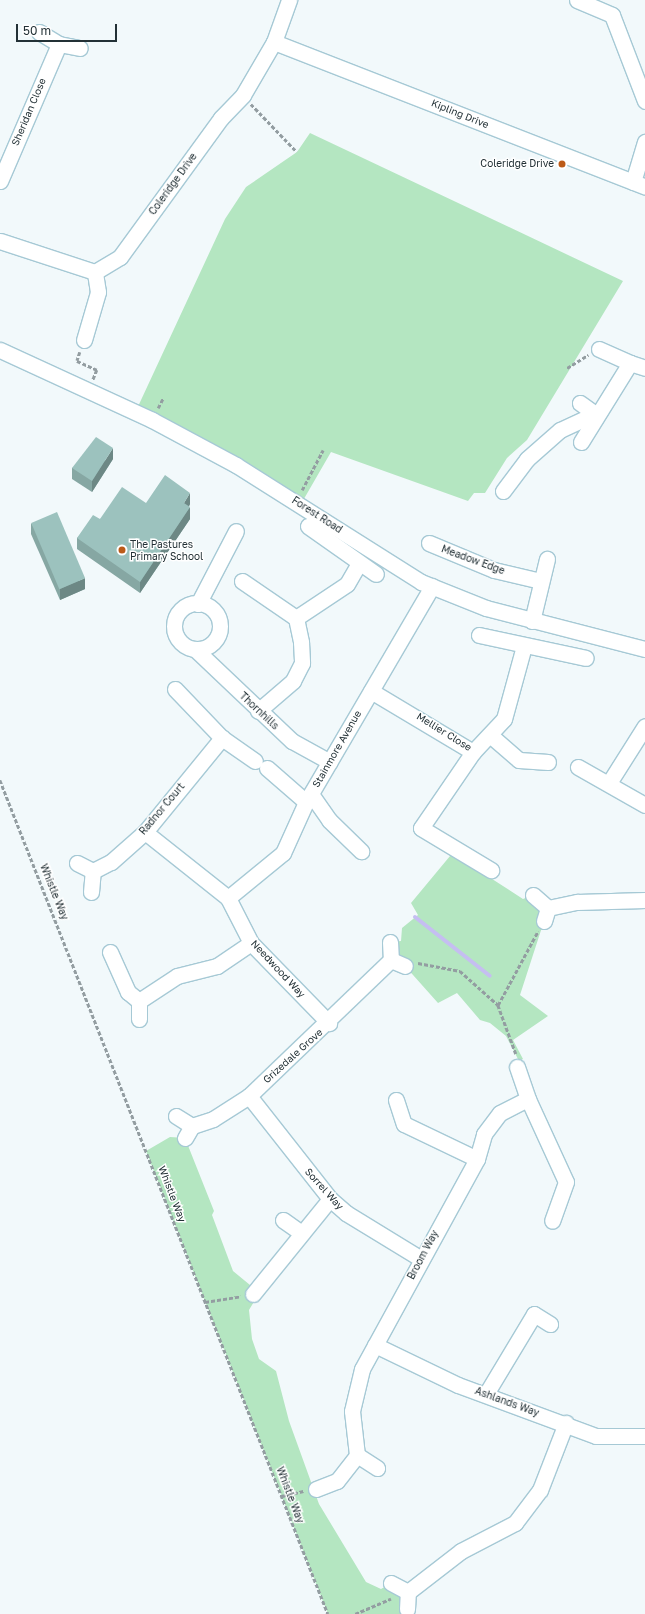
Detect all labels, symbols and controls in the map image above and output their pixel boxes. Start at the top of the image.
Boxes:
scale bar [18,16,119,42]
text: 50 m [23,23,51,38]
street label: Sheridan Close [9,76,49,148]
street label: Kipling Drive [429,97,491,131]
street label: Coleridge Drive [146,151,200,217]
place label: Coleridge Drive [480,158,554,170]
marker: Coleridge Drive [557,159,567,169]
street label: Forest Road [290,494,344,536]
place label: The Pastures Primary School [130,538,203,562]
street label: Meadow Edge [440,543,506,577]
marker: The Pastures Primary School [117,545,127,555]
street label: Thornhills [237,690,281,732]
street label: Stainmore Avenue [310,708,364,790]
street label: Mellier Close [414,710,474,754]
street label: Radnor Court [137,781,187,837]
street label: Whistle Way [37,862,71,922]
street label: Needwood Way [248,938,308,1000]
street label: Grizedale Grove [261,1026,325,1086]
street label: Whistle Way [156,1164,188,1224]
street label: Sorrel Way [302,1166,346,1212]
street label: Broom Way [405,1228,441,1282]
street label: Ashlands Way [473,1385,541,1419]
street label: Whistle Way [274,1465,306,1525]

